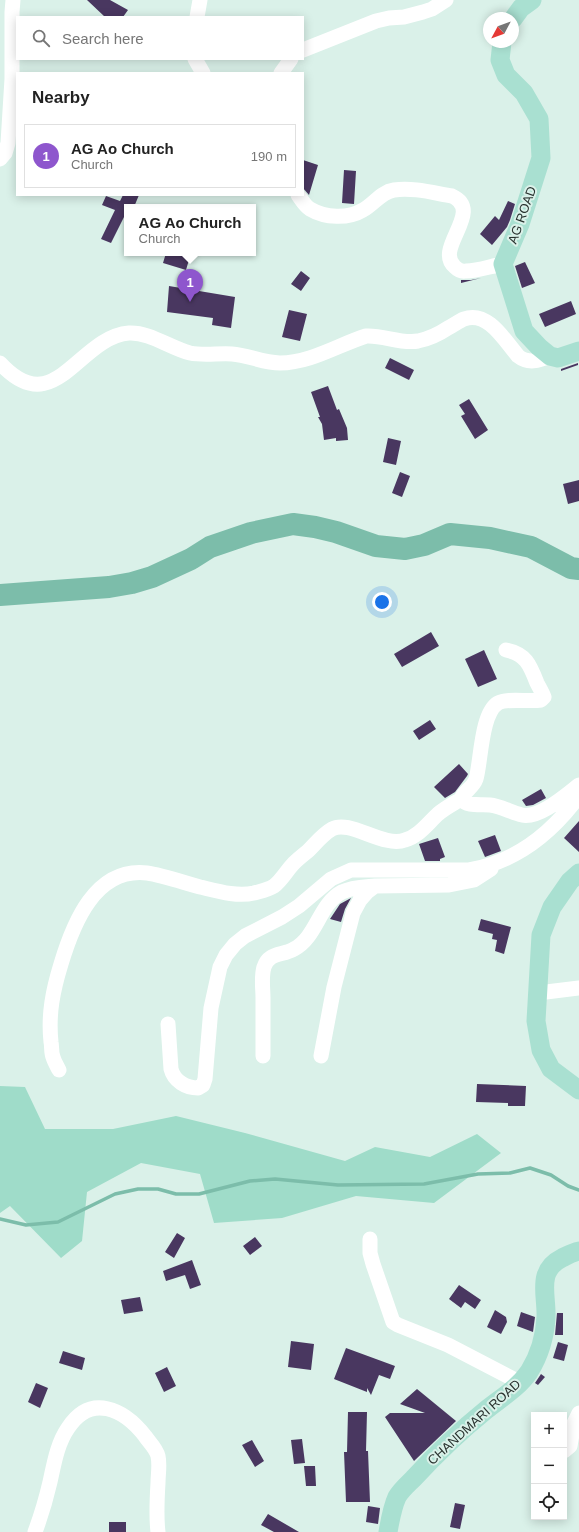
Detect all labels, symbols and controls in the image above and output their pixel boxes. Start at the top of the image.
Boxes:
north arrow [483,12,519,48]
search box [16,16,304,60]
icon: search [30,27,52,49]
text: Search here [62,30,144,47]
text: Nearby [32,88,90,107]
text: AG Ao Church [71,140,174,157]
text: 1 [42,149,50,164]
text: 190 m [251,149,287,164]
text: Church [71,157,113,172]
street label: AG ROAD [505,184,539,246]
popup [124,204,256,256]
text: AG Ao Church [139,214,241,231]
text: Church [139,231,181,246]
pin: 1 [177,269,203,302]
your location [372,592,392,612]
street label: CHANDMARI ROAD [424,1376,524,1468]
map controls [531,1412,567,1520]
button: + [531,1412,567,1448]
button: − [531,1448,567,1484]
button: locate [531,1484,567,1520]

